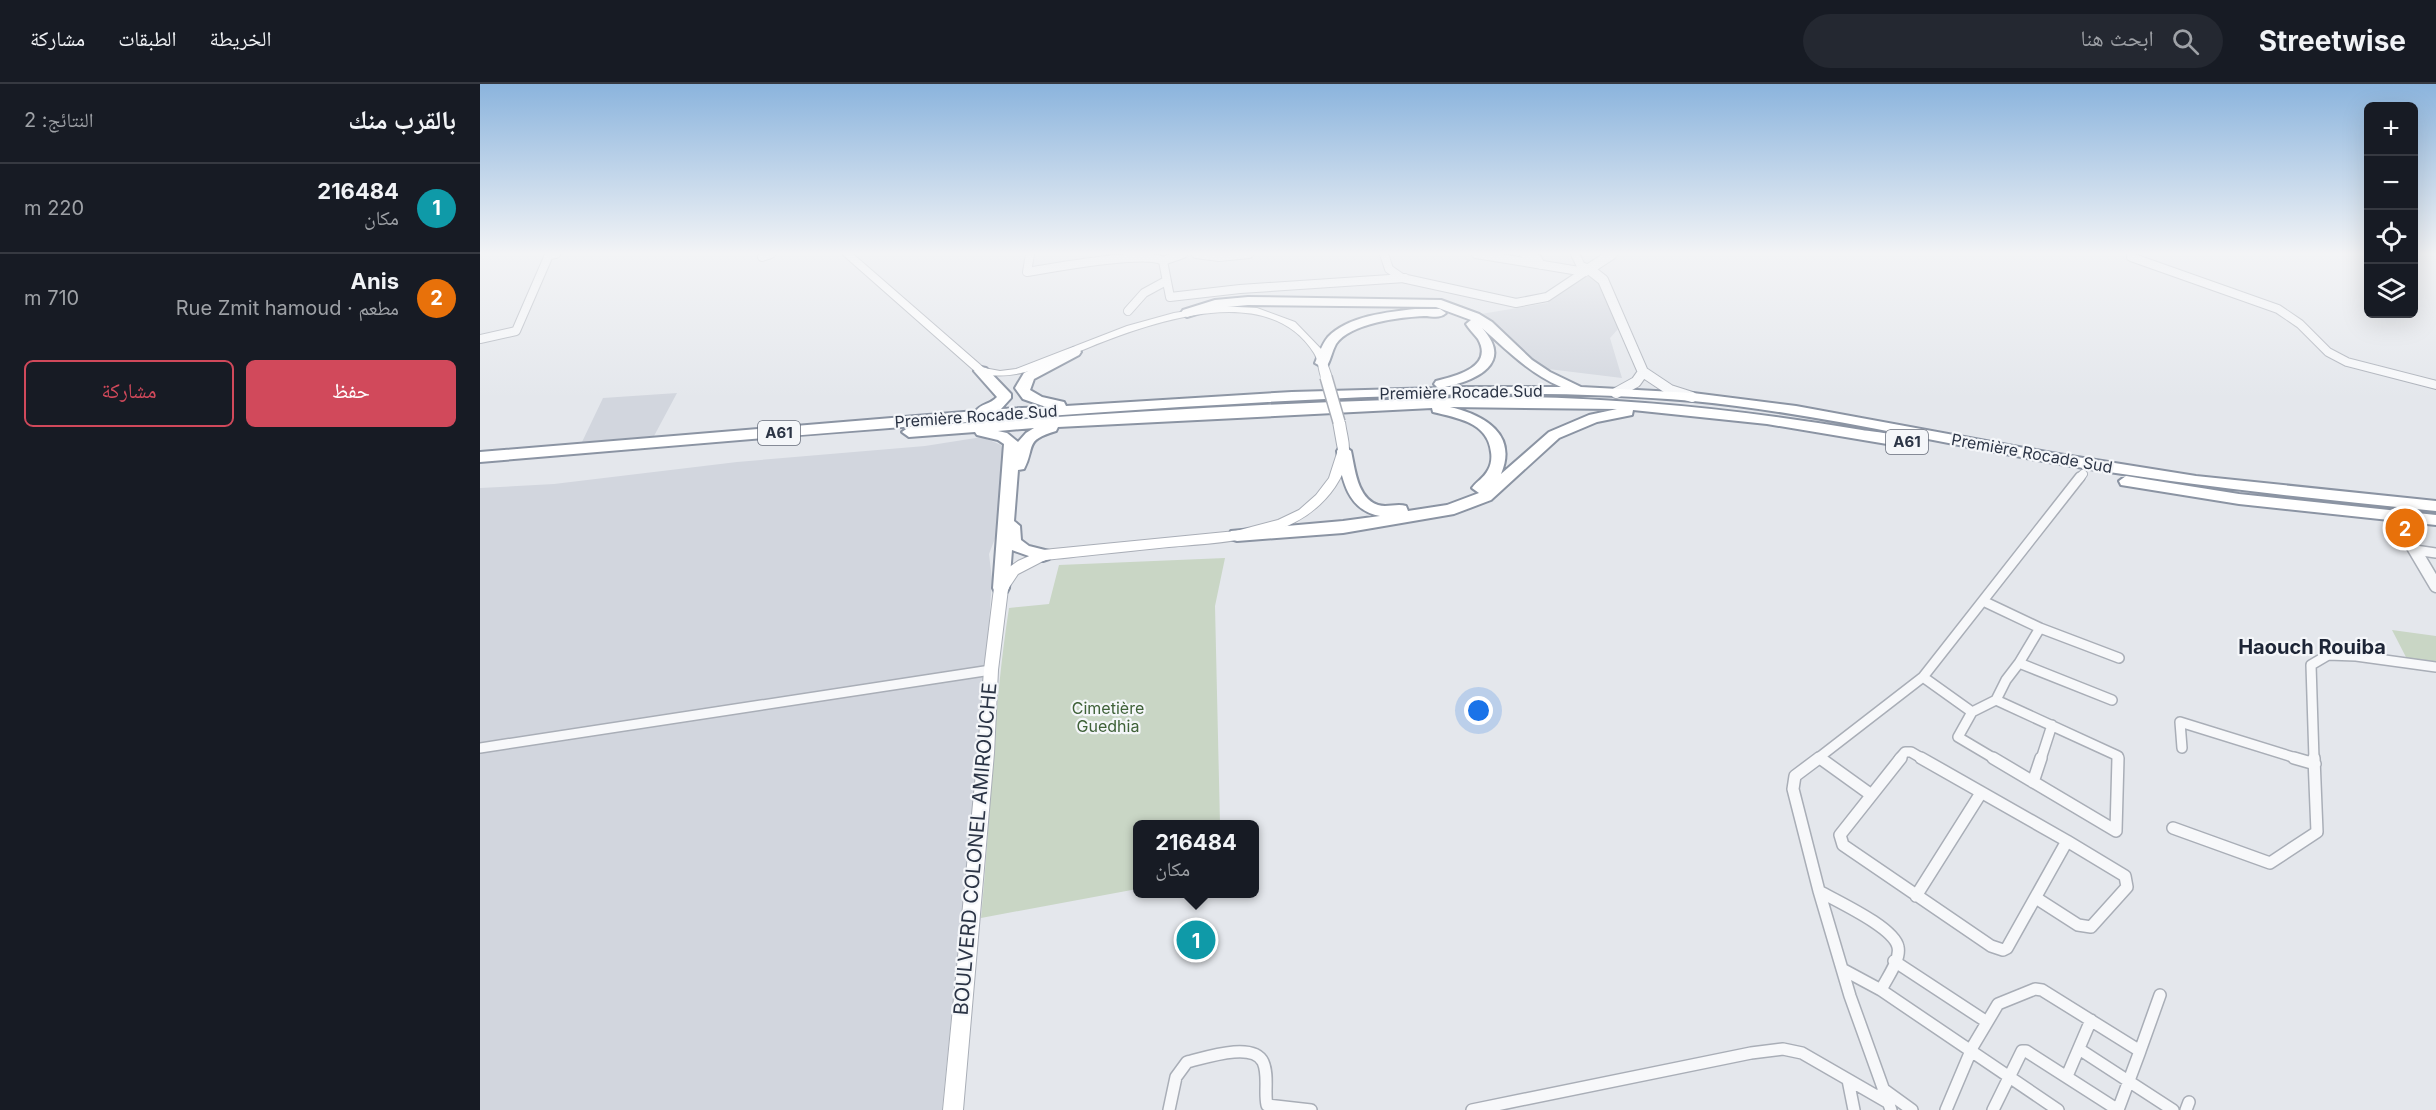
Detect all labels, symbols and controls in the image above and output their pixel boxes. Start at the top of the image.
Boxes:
search box [1803,14,2223,68]
text: Streetwise [2259,24,2406,58]
text: ابحث هنا [2080,25,2154,51]
icon: search [2169,25,2202,58]
text: مشاركة [30,26,85,51]
text: الطبقات [118,26,177,51]
text: الخريطة [210,26,271,51]
map controls [2364,102,2418,318]
button: + [2364,102,2418,156]
text: بالقرب منك [348,104,456,135]
text: النتائج: 2 [24,108,94,132]
button: − [2364,156,2418,210]
text: 216484 [317,178,399,204]
text: 220 m [24,196,84,220]
text: 1 [432,196,441,220]
text: مكان [364,206,399,230]
button: locate [2364,210,2418,264]
button: layers [2364,264,2418,318]
text: Anis [351,268,399,294]
text: 710 m [24,286,79,310]
text: 2 [430,286,443,310]
text: مطعم · Rue Zmit hamoud [176,296,399,320]
button: مشاركة [24,360,234,427]
button: حفظ [246,360,456,427]
street label: Première Rocade Sud [1379,381,1543,403]
street label: Première Rocade Sud [894,400,1058,432]
road number: A61 [758,421,800,445]
street label: Première Rocade Sud [1950,429,2114,477]
road number: A61 [1886,430,1928,454]
pin: 2 [2386,506,2424,550]
district label: Haouch Rouiba [2238,635,2386,659]
street label: BOULVERD COLONEL AMIROUCHE [949,682,1001,1016]
your location [1464,696,1493,725]
park label: Cimetière Guedhia [1072,698,1144,736]
popup [1133,820,1259,898]
text: 216484 [1155,829,1237,855]
text: مكان [1155,857,1190,881]
pin: 1 [1176,918,1216,962]

